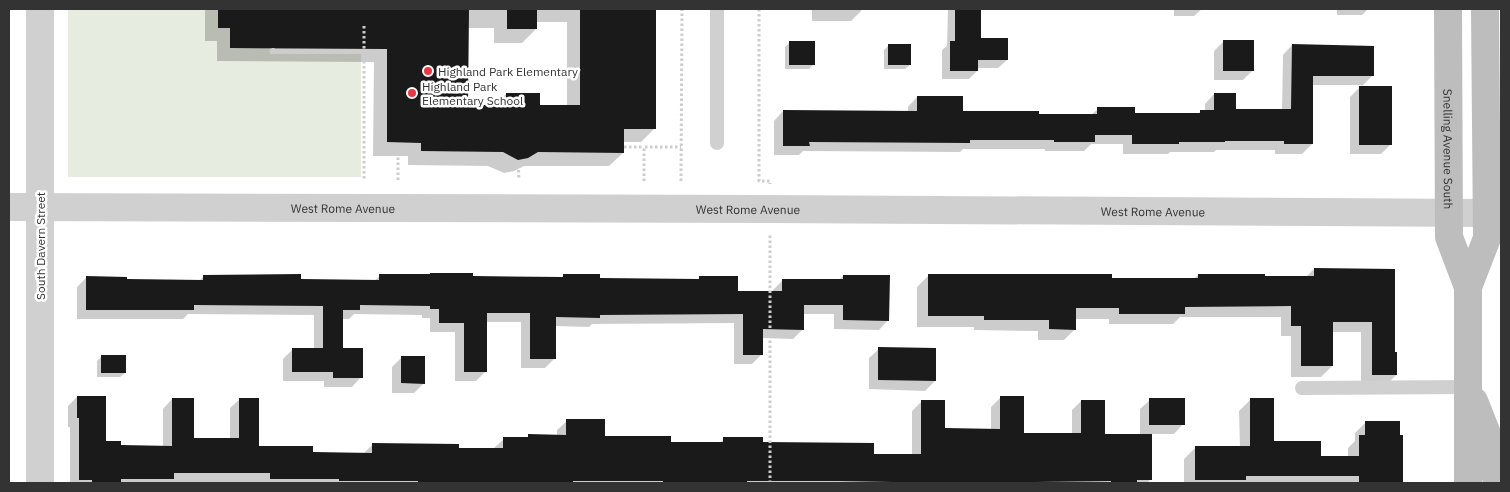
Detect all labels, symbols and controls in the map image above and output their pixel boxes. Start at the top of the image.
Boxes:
place label: Highland Park Elementary [438,64,578,79]
marker: Highland Park Elementary [422,65,434,77]
place label: Highland Park Elementary School [422,79,523,108]
marker: Highland Park Elementary School [406,87,418,99]
street label: Snelling Avenue South [1441,89,1456,209]
street label: South Davern Street [33,192,48,300]
street label: West Rome Avenue [291,200,396,216]
street label: West Rome Avenue [696,201,801,217]
street label: West Rome Avenue [1101,203,1206,219]

